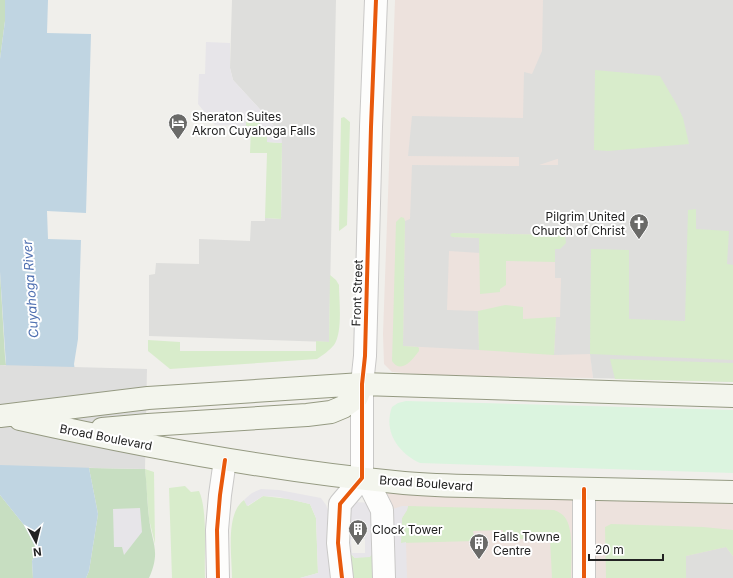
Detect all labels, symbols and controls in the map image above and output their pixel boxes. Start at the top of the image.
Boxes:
place label: Sheraton Suites Akron Cuyahoga Falls [192,109,316,138]
hotel icon: Sheraton Suites Akron Cuyahoga Falls [167,112,189,140]
place label: Pilgrim United Church of Christ [532,209,625,238]
church icon: Pilgrim United Church of Christ [628,212,650,240]
water label: Cuyahoga River [19,238,41,339]
street label: Front Street [348,259,366,326]
street label: Broad Boulevard [59,421,153,453]
street label: Broad Boulevard [379,472,473,494]
building icon: Clock Tower [347,518,369,546]
north arrow [16,522,56,562]
place label: Clock Tower [372,522,443,537]
place label: Falls Towne Centre [493,529,560,558]
building icon: Falls Towne Centre [468,532,490,560]
scale bar [589,536,663,562]
text: 20 m [595,542,624,557]
text: N [32,544,42,559]

